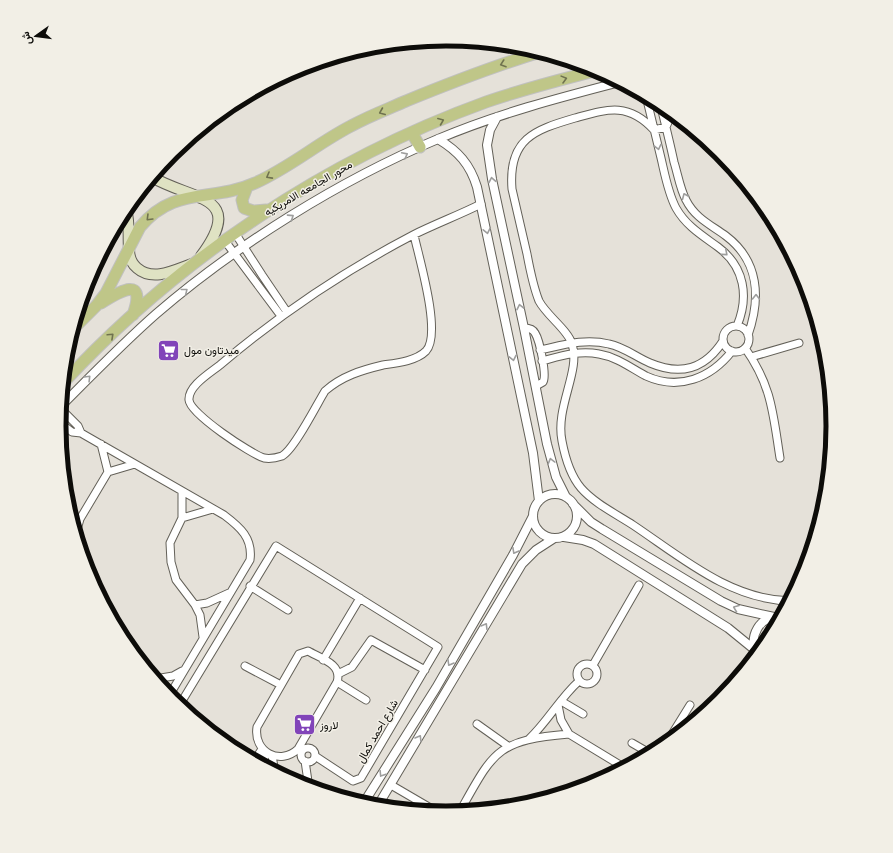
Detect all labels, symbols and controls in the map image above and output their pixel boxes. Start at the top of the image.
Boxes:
north arrow [16,16,56,56]
text: ش [19,30,35,46]
one-way arrow [499,59,506,67]
one-way arrow [560,75,567,84]
one-way arrow [379,107,386,115]
one-way arrow [437,117,444,125]
one-way arrow [654,144,662,151]
one-way arrow [401,152,408,159]
street label: محور الجامعه الامريكيه [262,158,355,219]
one-way arrow [266,172,273,179]
one-way arrow [488,177,497,183]
one-way arrow [681,192,689,199]
one-way arrow [146,213,154,221]
one-way arrow [287,214,294,222]
one-way arrow [482,228,491,234]
one-way arrow [720,248,727,255]
one-way arrow [180,289,187,296]
one-way arrow [752,294,760,300]
one-way arrow [516,304,524,310]
one-way arrow [106,333,114,340]
supermarket icon: ميدتاون مول [155,337,181,363]
place label: ميدتاون مول [184,344,239,357]
one-way arrow [509,355,517,361]
one-way arrow [84,375,91,383]
one-way arrow [548,458,556,465]
one-way arrow [513,546,520,554]
one-way arrow [733,604,740,612]
one-way arrow [481,623,488,630]
one-way arrow [448,659,455,666]
street label: شارع احمد كمال [354,697,402,766]
supermarket icon: لاروز [291,712,317,738]
place label: لاروز [319,719,339,732]
one-way arrow [414,735,422,742]
one-way arrow [379,770,387,777]

